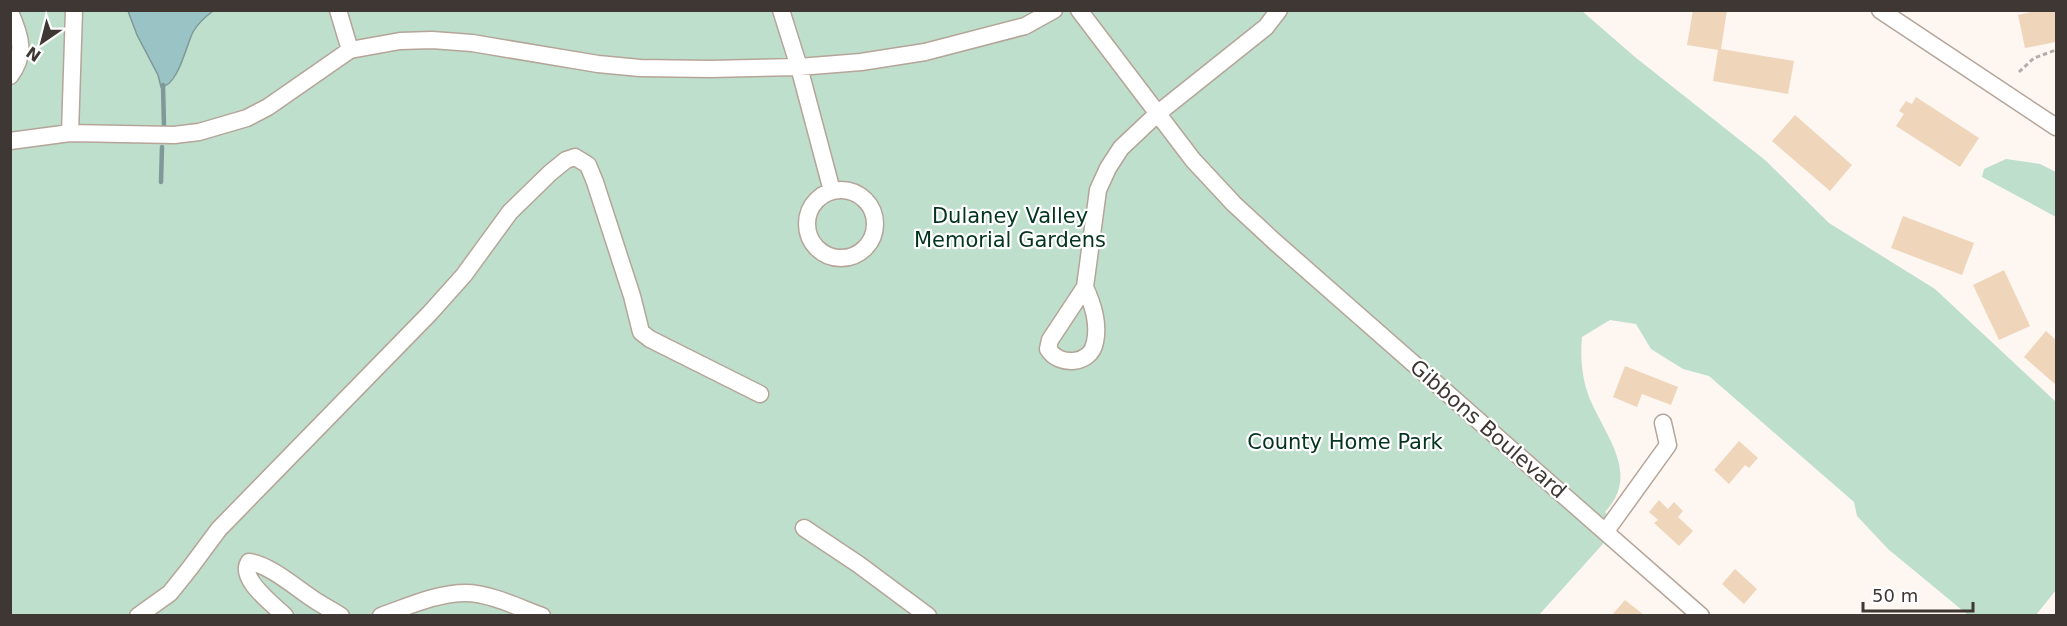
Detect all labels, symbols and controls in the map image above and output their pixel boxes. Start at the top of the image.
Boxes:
north arrow [12,12,72,72]
text: N [23,42,45,65]
park label: Dulaney Valley Memorial Gardens [914,204,1106,252]
street label: Gibbons Boulevard [1405,355,1571,503]
park label: County Home Park [1247,430,1444,454]
scale bar [1863,575,1972,613]
text: 50 m [1872,585,1918,606]

